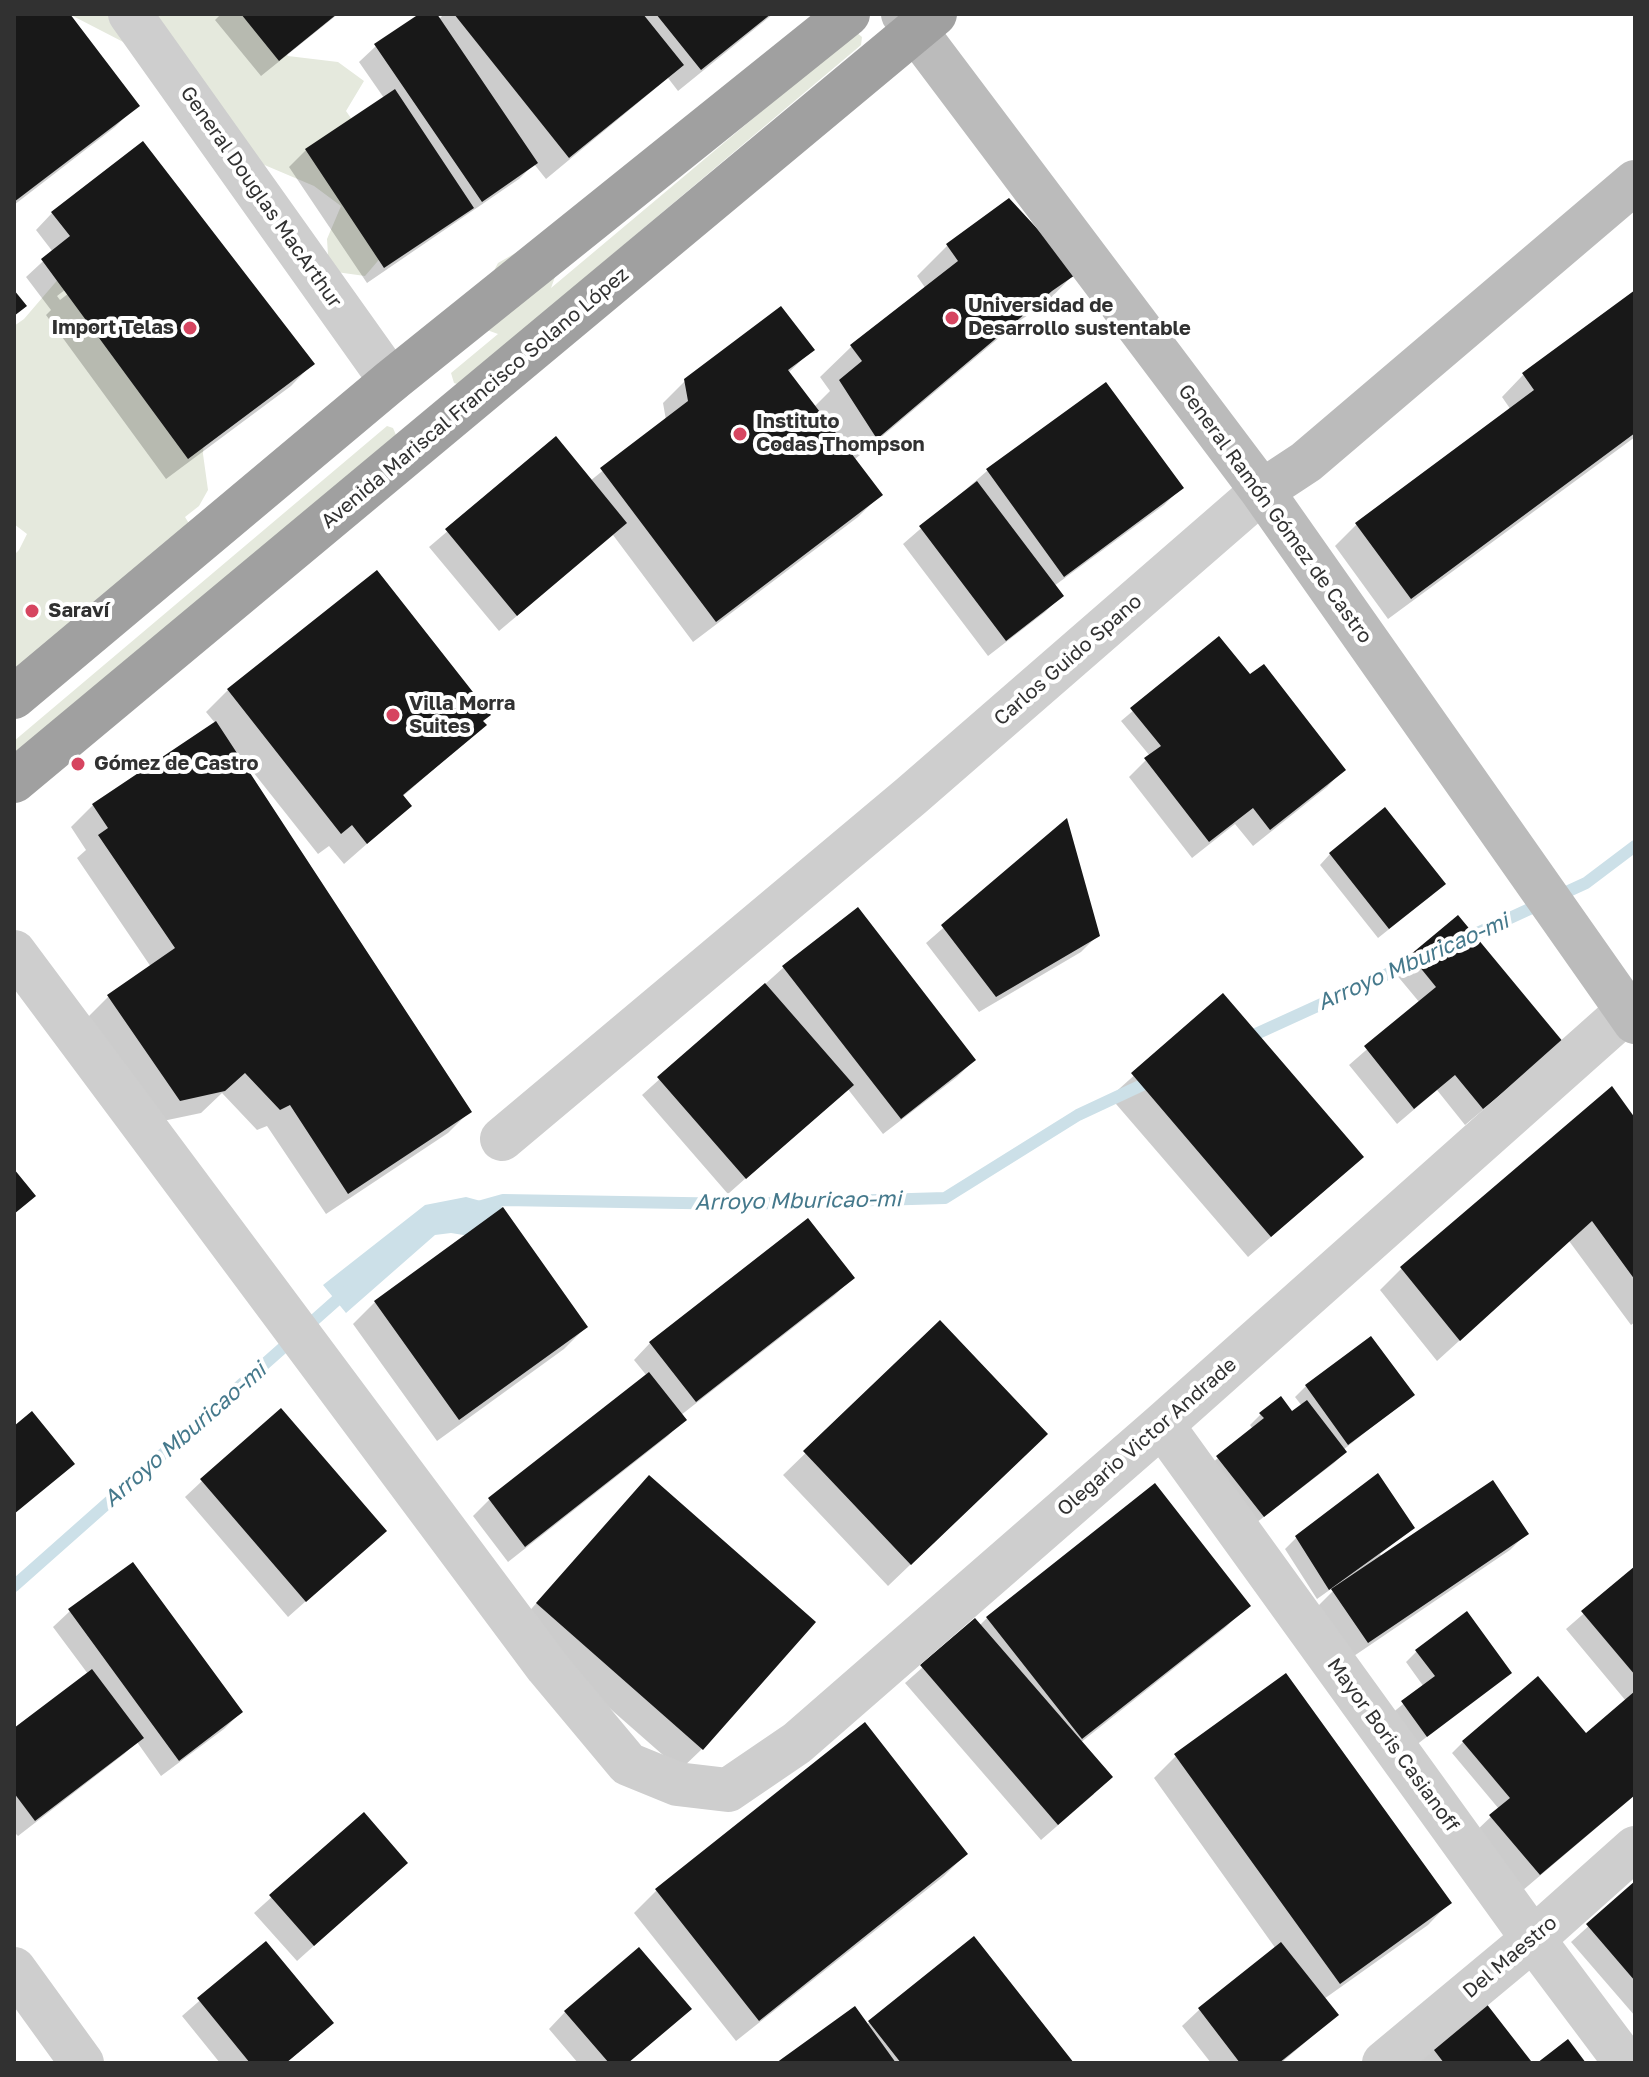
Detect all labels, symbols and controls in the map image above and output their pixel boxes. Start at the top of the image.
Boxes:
street label: General Douglas MacArthur [175,82,347,312]
street label: Avenida Mariscal Francisco Solano López [316,262,634,534]
place label: Universidad de Desarrollo sustentable [968,294,1191,341]
marker: Universidad de Desarrollo sustentable [943,309,961,327]
place label: Import Telas [52,316,174,340]
marker: Import Telas [181,319,199,337]
street label: General Ramón Gómez de Castro [1173,380,1377,648]
place label: Instituto Codas Thompson [756,410,924,457]
marker: Instituto Codas Thompson [731,425,749,443]
street label: Carlos Guido Spano [989,589,1147,731]
place label: Saraví [48,599,109,623]
marker: Saraví [23,602,41,620]
place label: Villa Morra Suites [409,692,515,739]
marker: Villa Morra Suites [384,706,402,724]
place label: Gómez de Castro [94,752,259,776]
marker: Gómez de Castro [69,755,87,773]
water label: Arroyo Mburicao-mi [1313,908,1513,1016]
water label: Arroyo Mburicao-mi [694,1186,902,1216]
street label: Olegario Victor Andrade [1052,1353,1242,1521]
water label: Arroyo Mburicao-mi [98,1357,272,1513]
street label: Mayor Boris Casianoff [1322,1653,1464,1837]
street label: Del Maestro [1458,1911,1562,2003]

